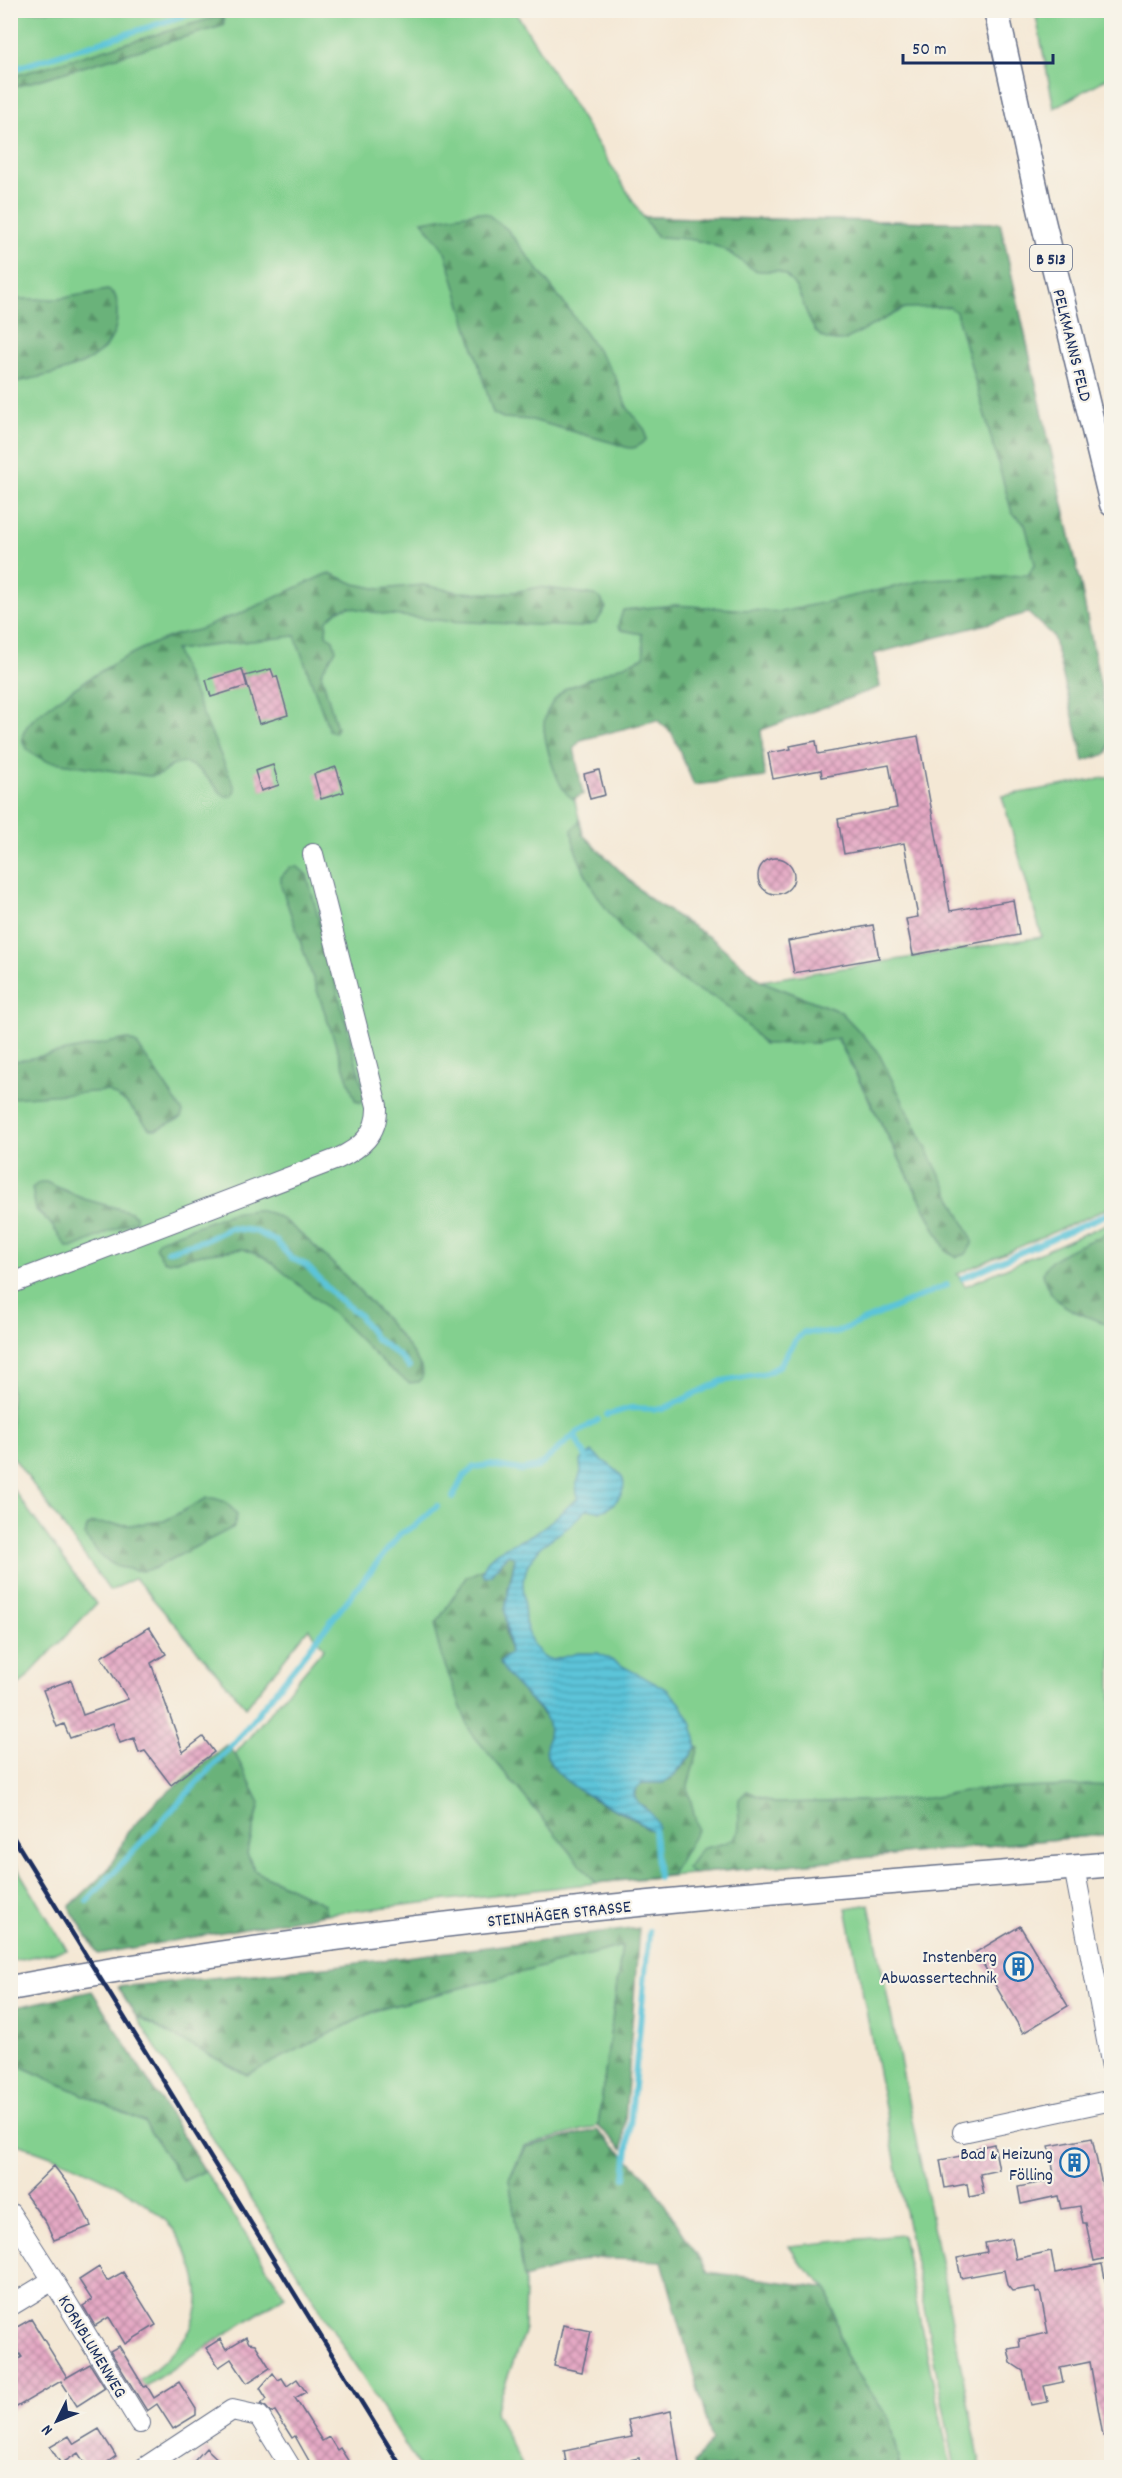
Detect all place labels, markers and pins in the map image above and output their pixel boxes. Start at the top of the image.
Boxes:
place label: Instenberg Abwassertechnik [881,1946,997,1992]
building icon: Instenberg Abwassertechnik [1002,1950,1034,1982]
place label: Bad & Heizung Fölling [960,2143,1053,2189]
building icon: Bad & Heizung Fölling [1058,2147,1090,2179]

